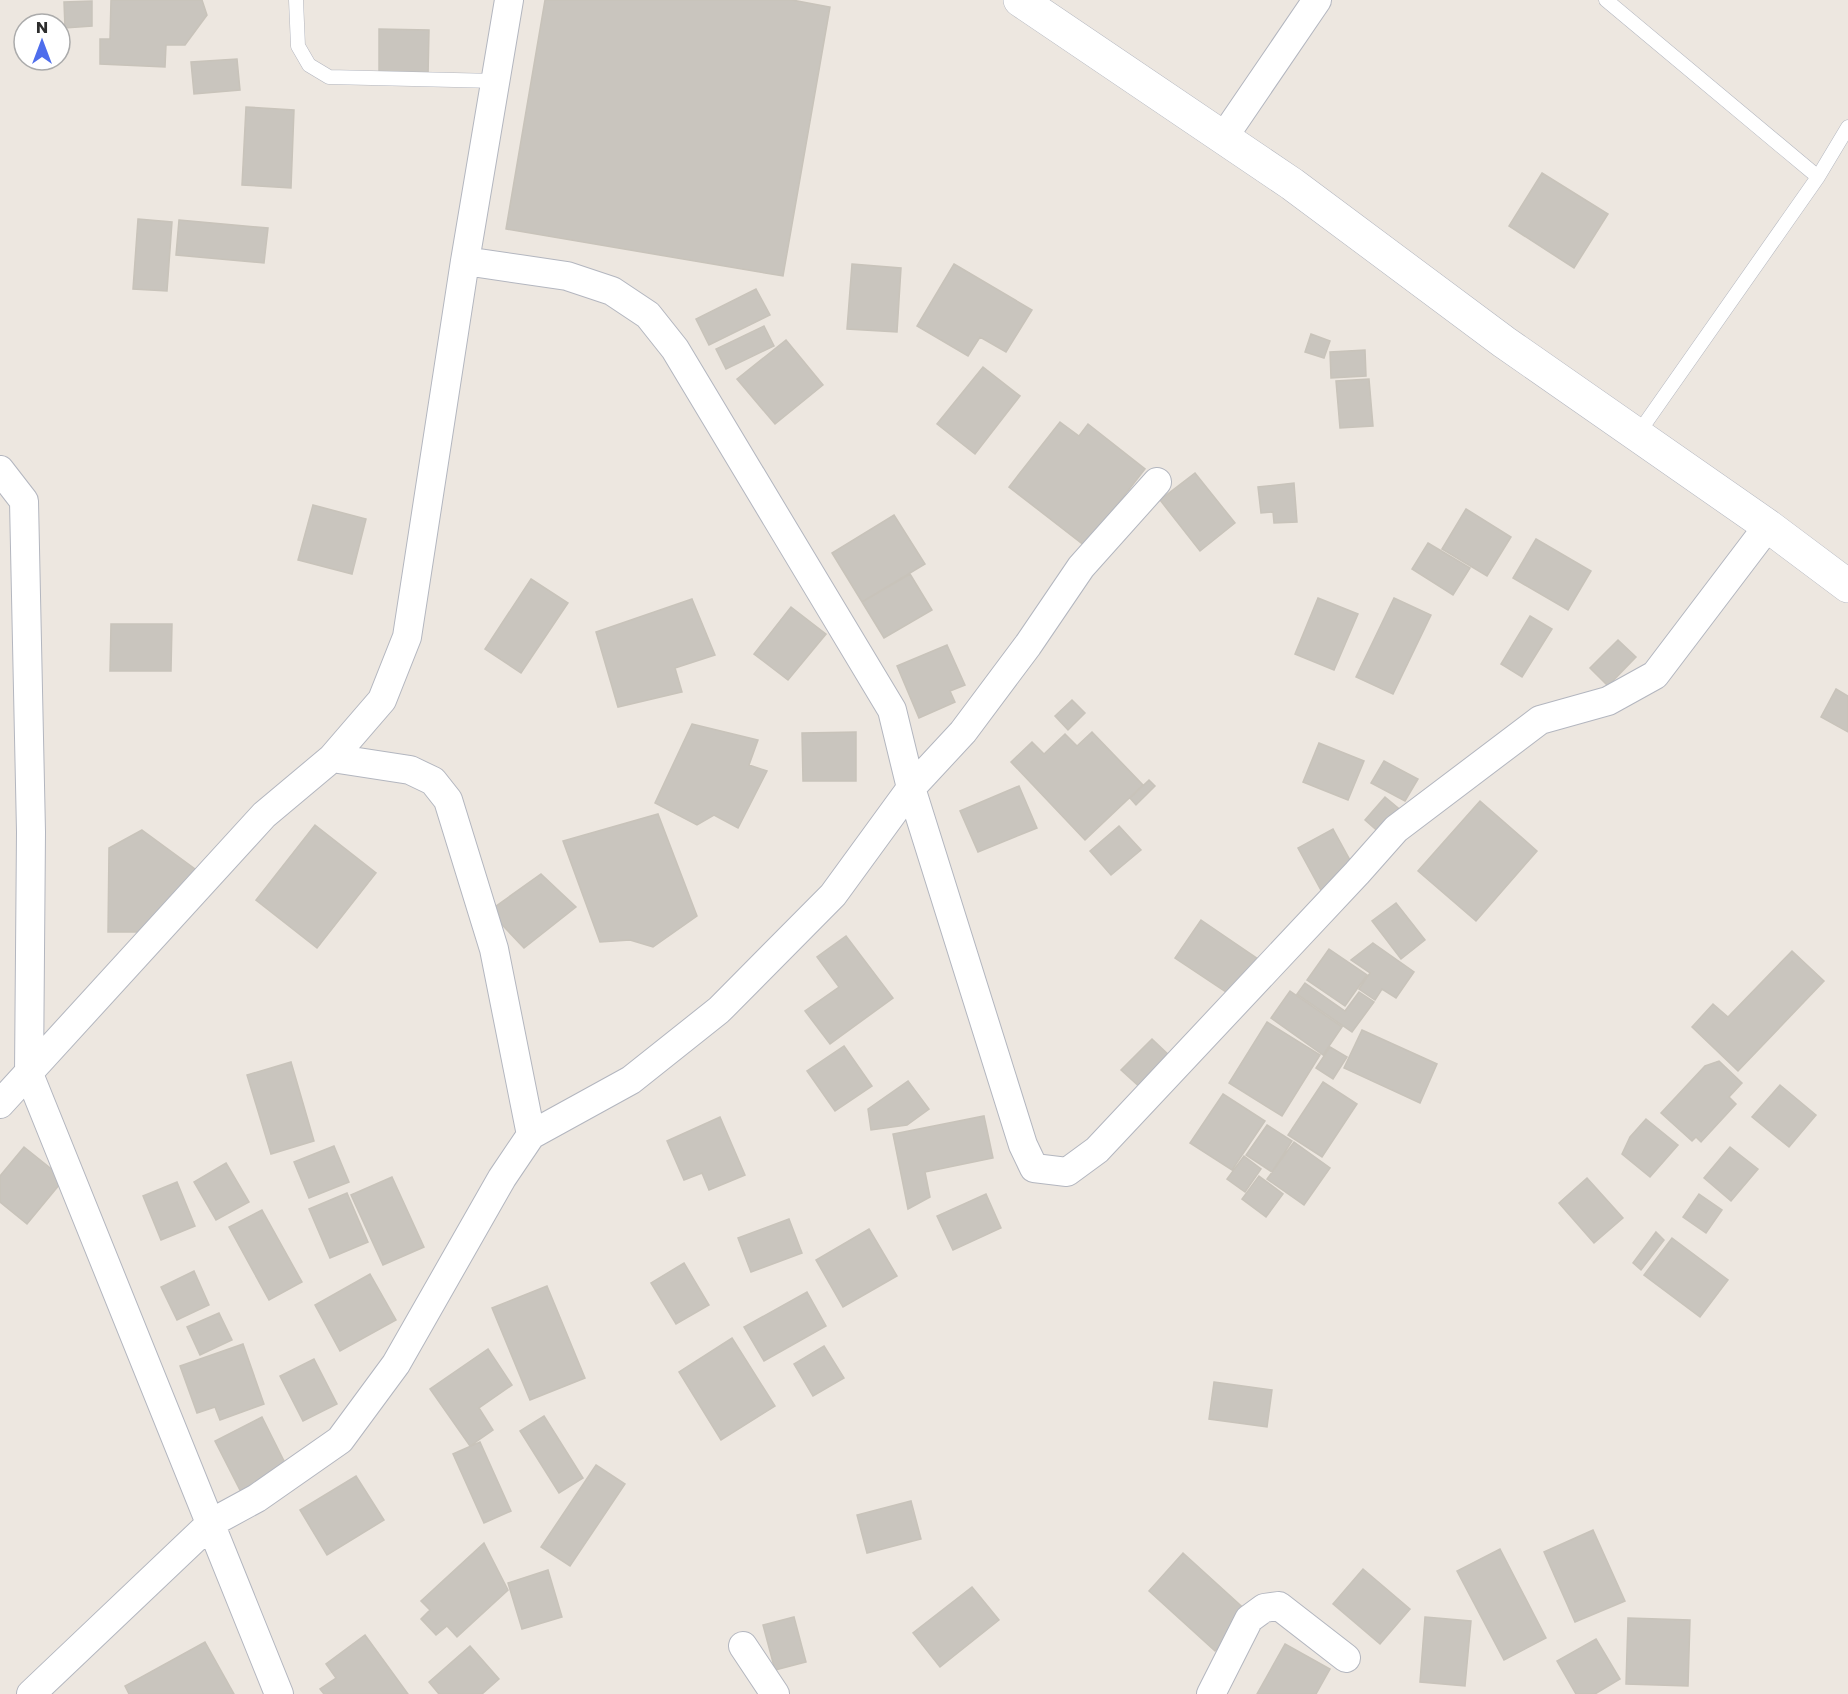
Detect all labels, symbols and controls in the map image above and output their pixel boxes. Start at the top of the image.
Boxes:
north arrow [12,12,72,72]
text: N [36,16,48,39]

